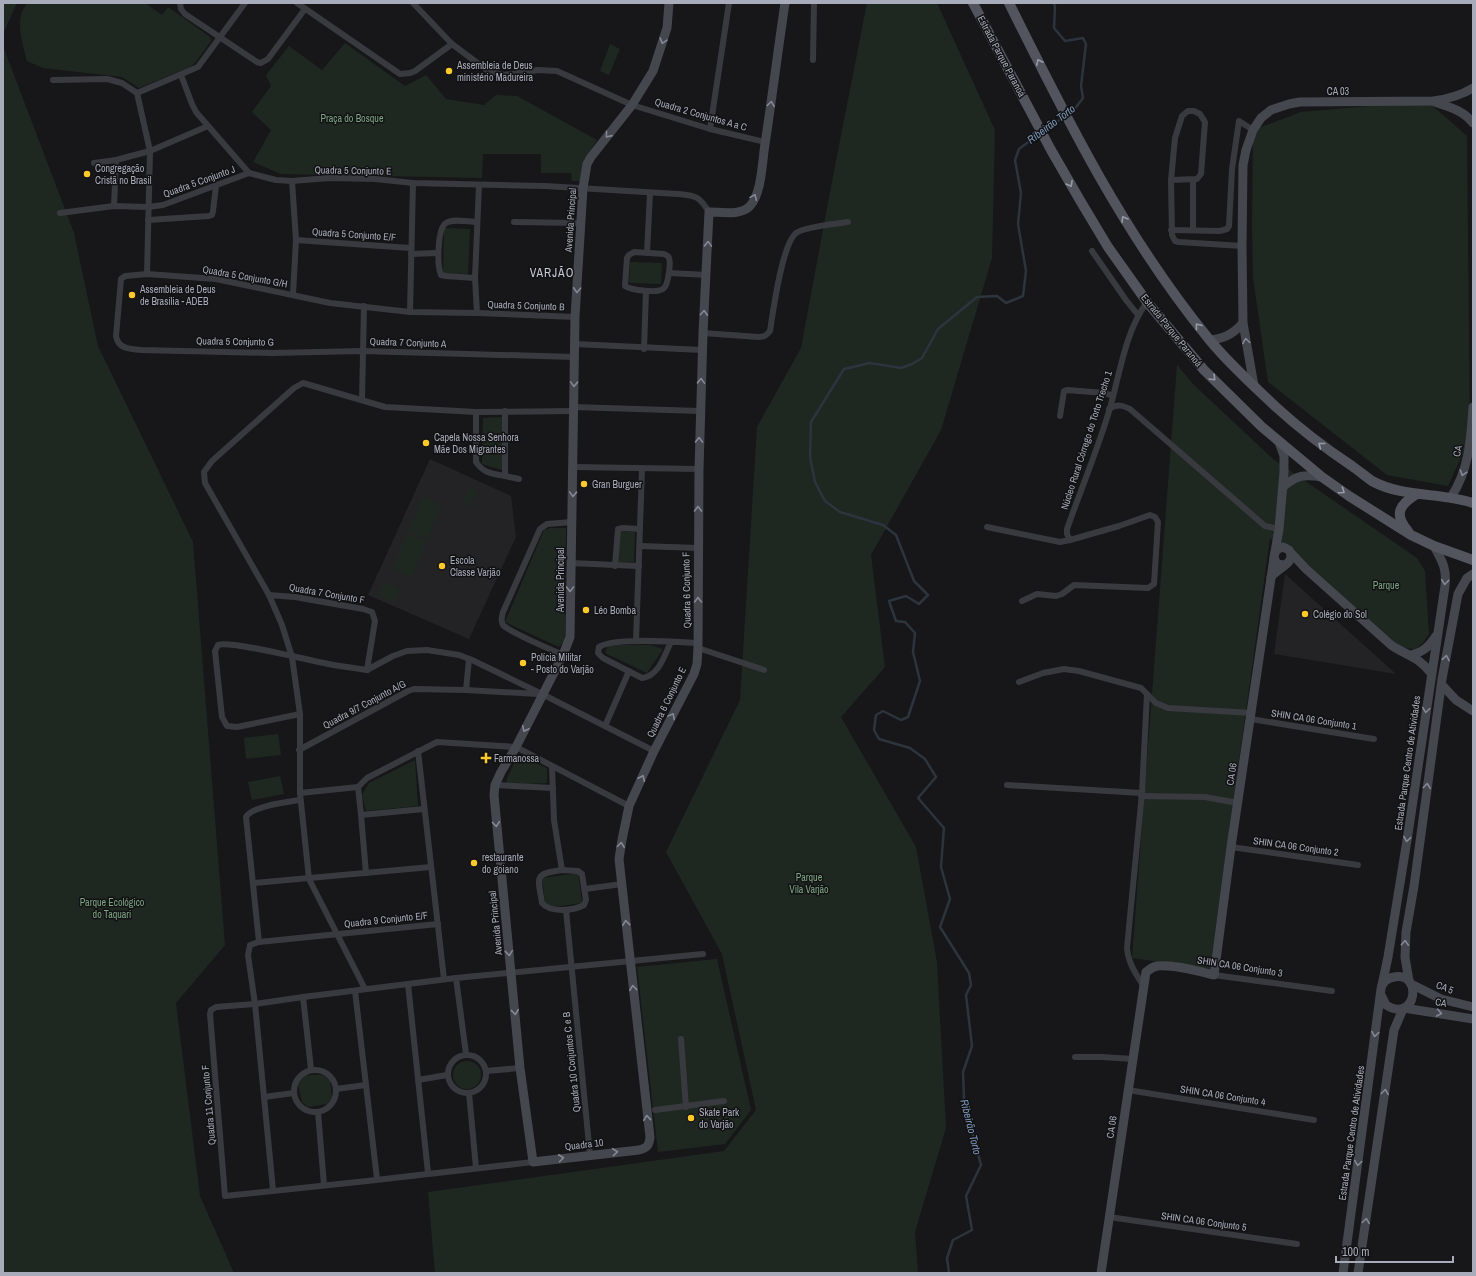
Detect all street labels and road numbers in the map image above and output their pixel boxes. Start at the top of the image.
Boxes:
street label: Estrada Parque Paranoá [975,13,1029,100]
street label: CA 03 [1327,85,1350,98]
street label: Quadra 2 Conjuntos A a C [653,95,749,134]
street label: Quadra 5 Conjunto J [161,162,237,201]
street label: Quadra 5 Conjunto E [314,163,392,178]
street label: Avenida Principal [562,187,579,254]
street label: Quadra 5 Conjunto E/F [311,225,396,244]
street label: Quadra 5 Conjunto G/H [201,263,289,290]
street label: Estrada Parque Paranoá [1138,291,1205,370]
street label: Quadra 5 Conjunto B [487,298,565,313]
street label: Quadra 5 Conjunto G [196,334,274,349]
street label: Quadra 7 Conjunto A [369,335,447,350]
street label: Núcleo Rural Córrego do Torto Trecho 1 [1058,369,1115,511]
street label: CA [1450,444,1465,458]
street label: Avenida Principal [554,548,567,613]
street label: Quadra 6 Conjunto F [679,552,694,628]
street label: Quadra 7 Conjunto F [288,580,366,607]
street label: Quadra 6 Conjunto E [644,665,689,740]
street label: Quadra 9/7 Conjunto A/G [321,677,408,732]
street label: Estrada Parque Centro de Atividades [1392,695,1423,831]
street label: SHIN CA 06 Conjunto 1 [1270,706,1358,733]
street label: CA 06 [1223,762,1240,786]
street label: SHIN CA 06 Conjunto 2 [1252,834,1340,859]
street label: Avenida Principal [486,890,505,957]
street label: Quadra 9 Conjunto E/F [343,909,429,930]
street label: SHIN CA 06 Conjunto 3 [1196,953,1284,980]
street label: CA 5 [1434,978,1456,997]
street label: CA [1434,995,1448,1010]
street label: Quadra 10 Conjuntos C e B [560,1011,583,1113]
street label: Quadra 11 Conjunto F [199,1064,218,1146]
street label: Estrada Parque Centro de Atividades [1336,1065,1367,1201]
street label: SHIN CA 06 Conjunto 4 [1179,1082,1267,1109]
street label: CA 06 [1103,1115,1120,1139]
street label: Quadra 10 [564,1136,605,1153]
street label: SHIN CA 06 Conjunto 5 [1160,1209,1248,1234]

